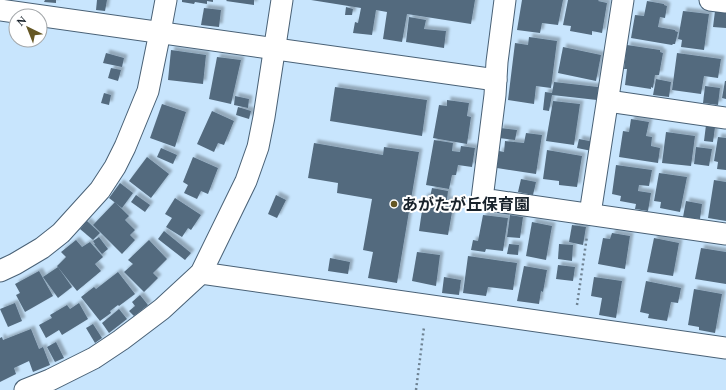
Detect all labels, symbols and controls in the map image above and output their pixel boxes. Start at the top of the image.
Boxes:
north arrow [8,8,48,48]
text: N [12,12,31,30]
place label: あがたが丘保育園 [402,193,530,217]
marker: あがたが丘保育園 [389,199,399,209]

